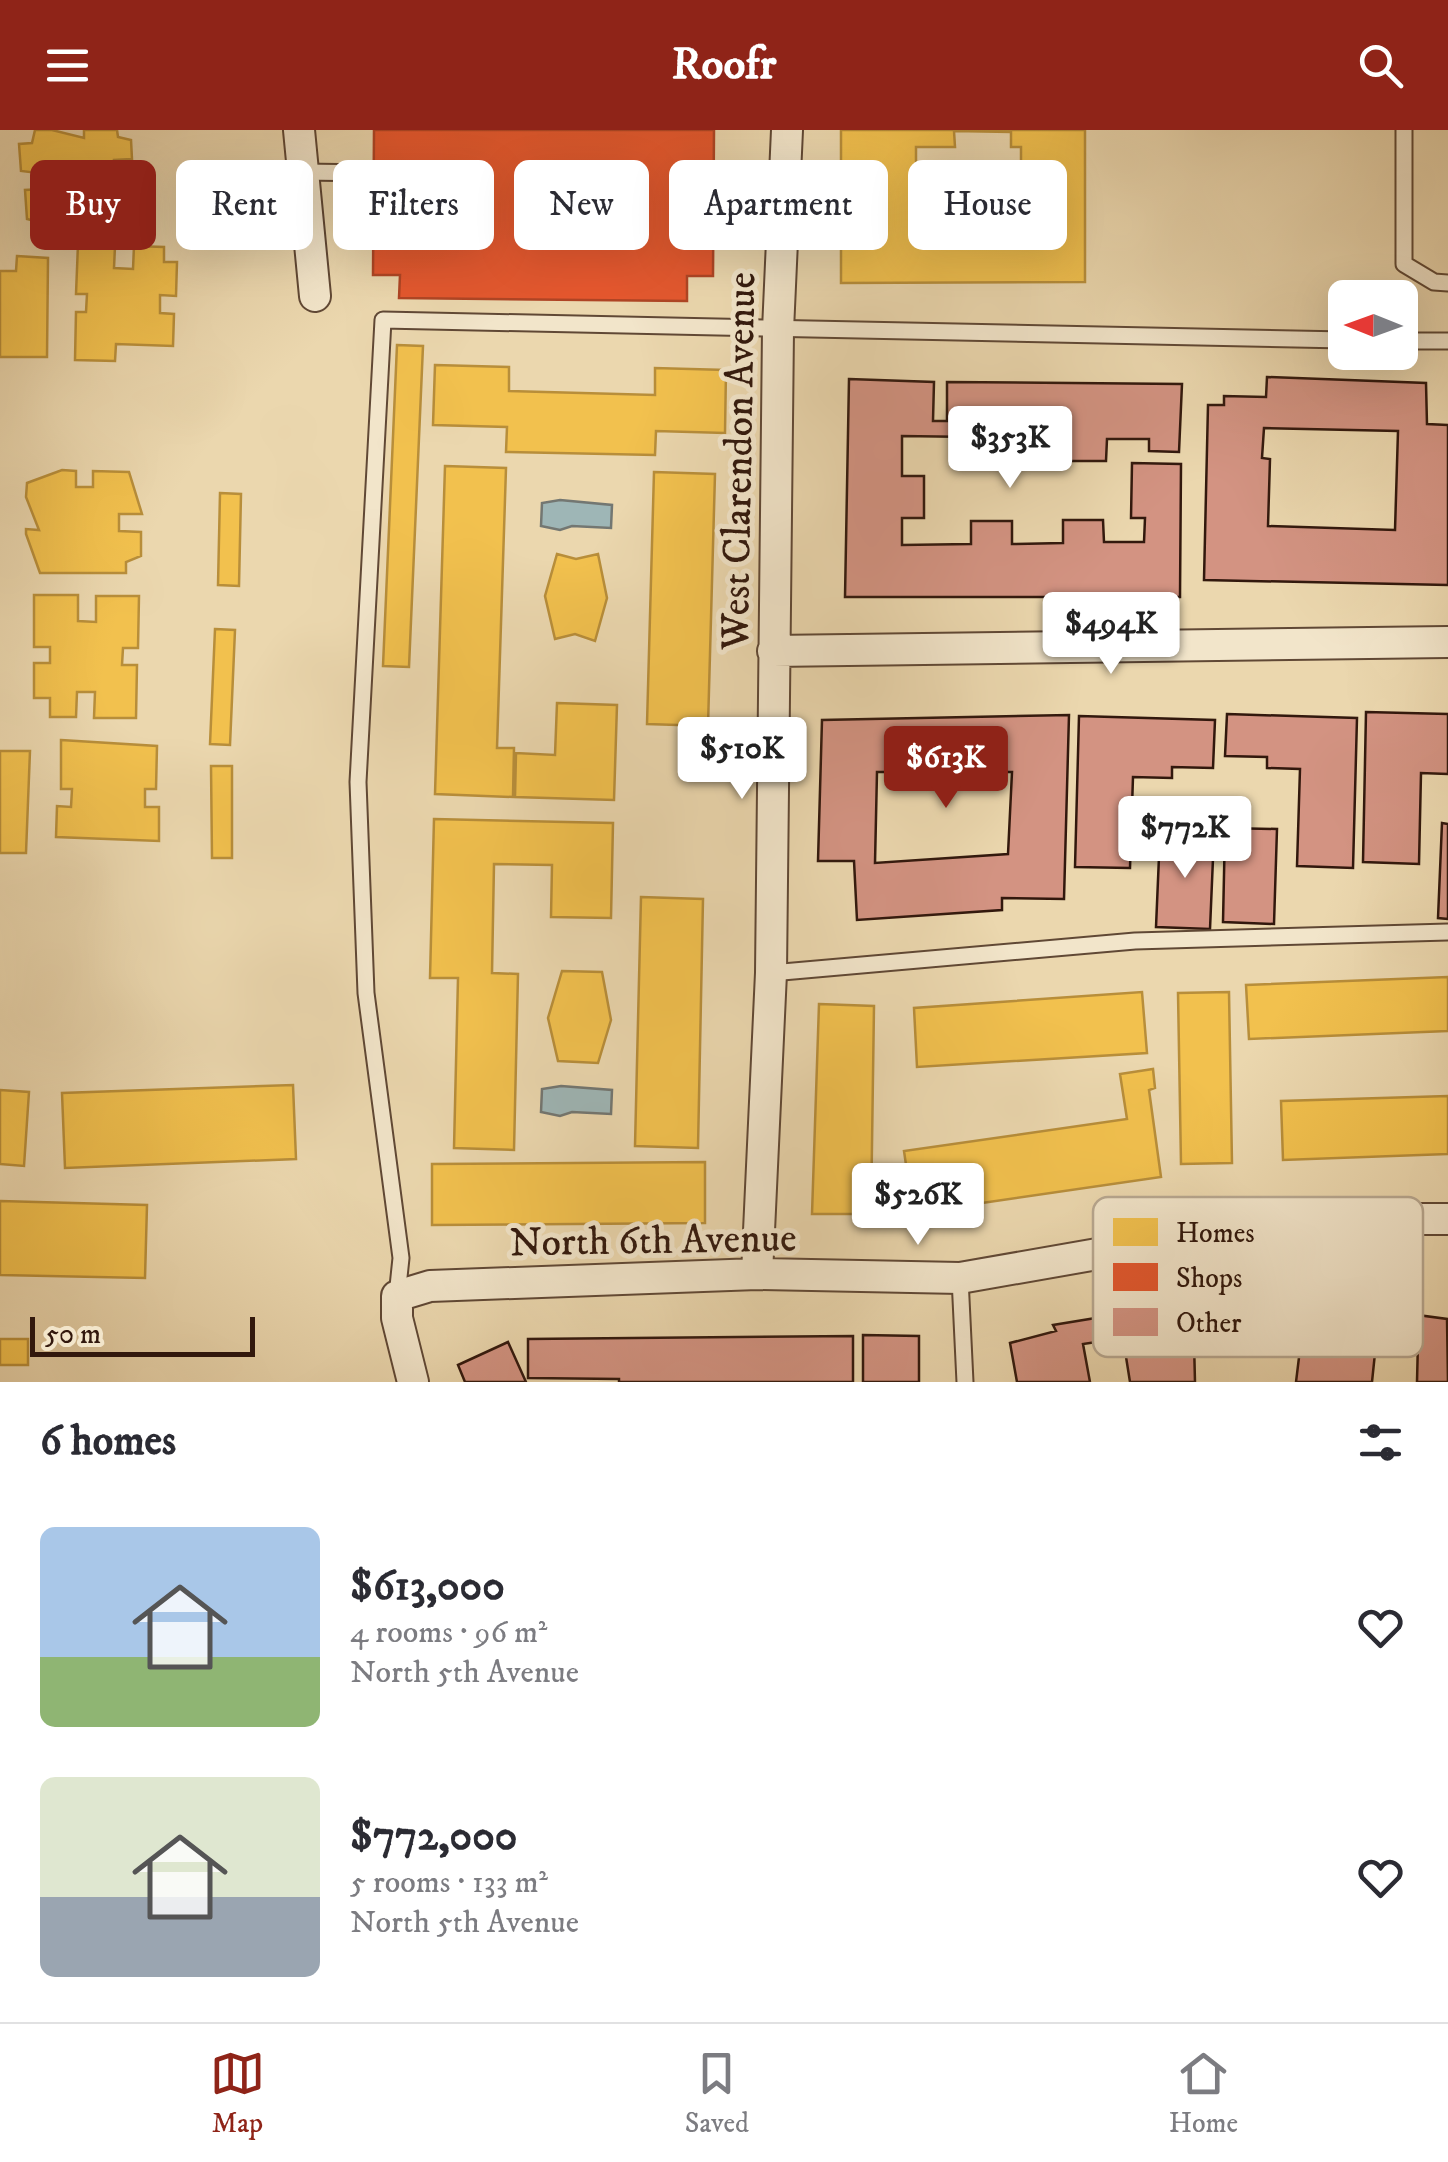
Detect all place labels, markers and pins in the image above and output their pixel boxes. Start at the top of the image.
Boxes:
pin: $353K [940,406,1080,491]
pin: $494K [1041,592,1181,677]
pin: $510K [672,717,812,802]
pin: $613K [876,726,1016,811]
pin: $772K [1115,796,1255,881]
pin: $526K [848,1163,988,1248]

